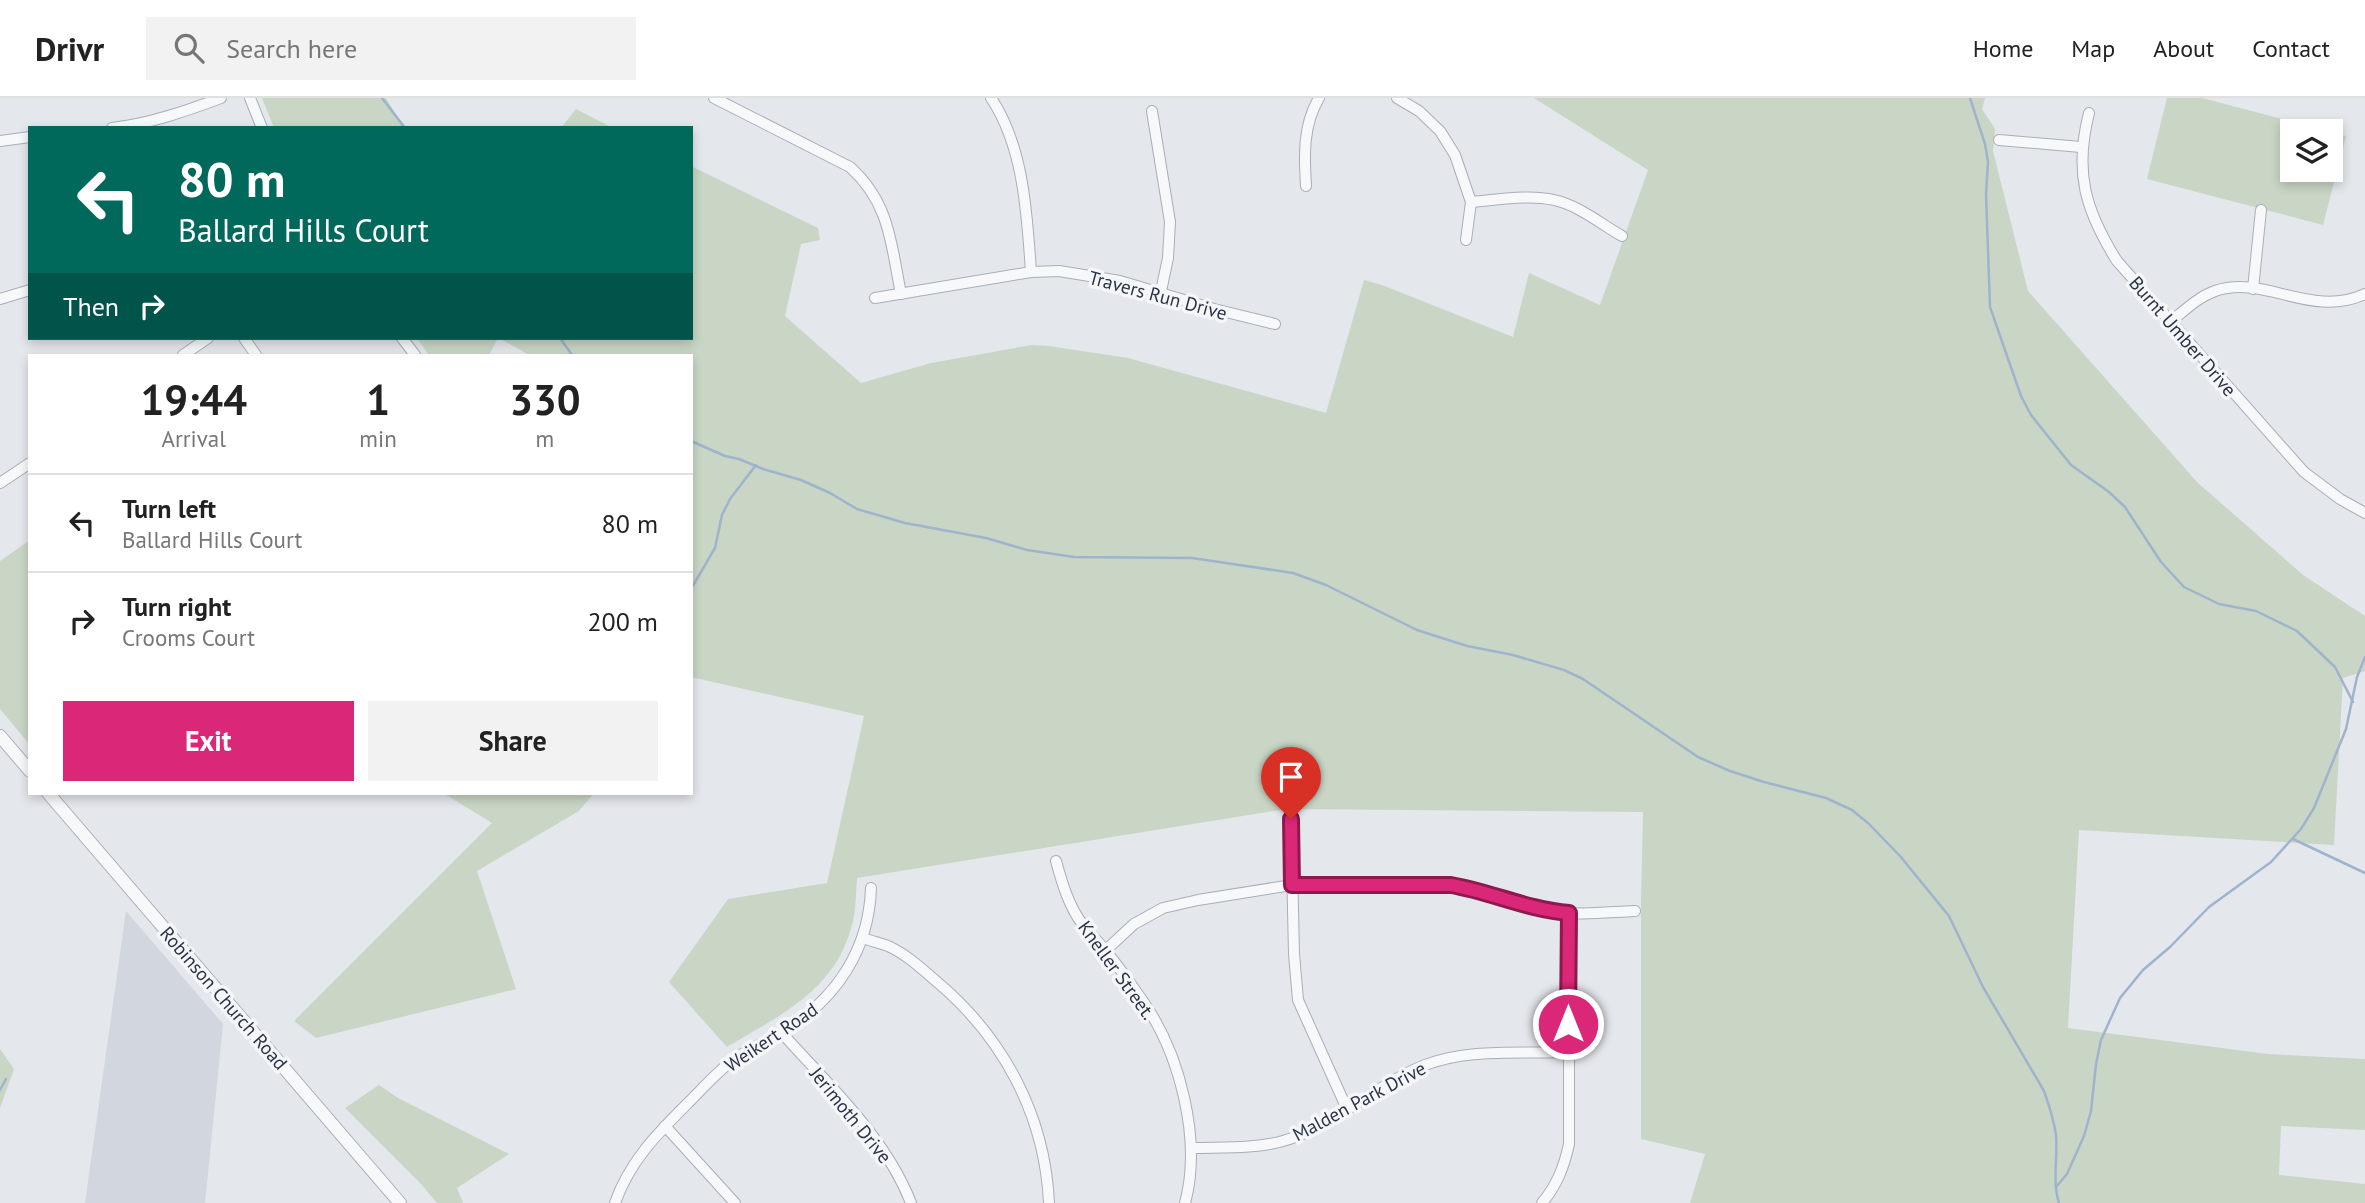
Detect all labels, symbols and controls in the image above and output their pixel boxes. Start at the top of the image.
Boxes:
search box [146,17,636,80]
text: Drivr [35,27,104,70]
icon: search [170,29,208,67]
text: Search here [226,32,357,65]
text: Home [1973,33,2033,64]
text: Map [2071,33,2115,64]
text: About [2153,33,2214,64]
text: Contact [2252,33,2330,64]
map controls [2280,119,2343,182]
button: layers [2280,119,2343,182]
text: 80 m [178,147,285,211]
icon: left [63,154,154,245]
text: Ballard Hills Court [178,209,429,251]
street label: Travers Run Drive [1086,265,1230,325]
street label: Burnt Umber Drive [2124,271,2242,401]
icon: right [133,287,171,325]
text: Then [63,290,119,323]
text: 19:44 [140,372,247,427]
text: 1 [366,372,390,427]
text: 330 [509,372,581,427]
text: Arrival [161,424,226,453]
text: min [359,424,397,453]
text: m [536,424,554,453]
text: Turn left [122,492,216,525]
icon: left [63,504,101,542]
text: 80 m [602,507,658,540]
text: Ballard Hills Court [122,525,302,554]
text: Turn right [122,590,231,623]
icon: right [63,602,101,640]
text: 200 m [587,605,658,638]
text: Crooms Court [122,623,255,652]
button: Exit [63,701,354,781]
button: Share [368,701,658,781]
pin [1261,747,1321,819]
icon: arrive [1272,758,1310,796]
street label: Kneller Street. [1073,916,1161,1024]
street label: Robinson Church Road [155,921,293,1075]
position arrow [1531,987,1605,1061]
street label: Weikert Road [720,997,822,1077]
street label: Malden Park Drive [1288,1056,1430,1146]
street label: Jerimoth Drive [804,1061,897,1168]

